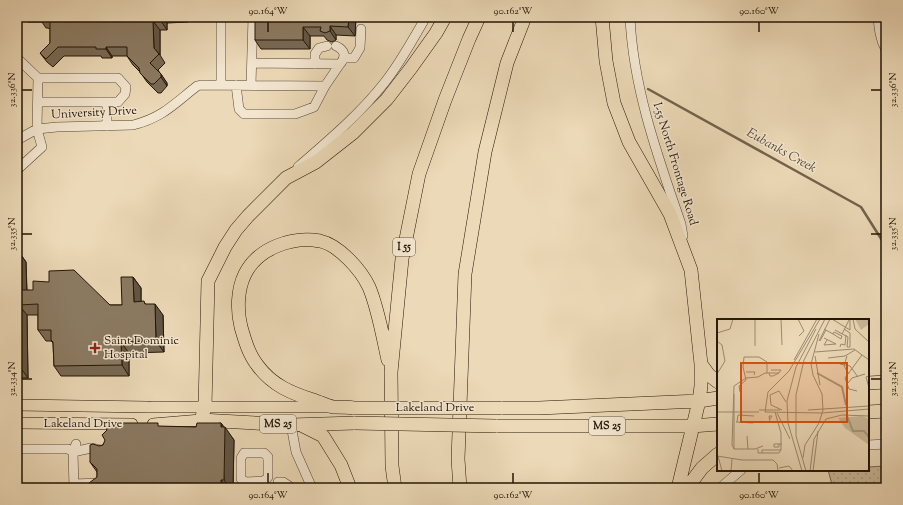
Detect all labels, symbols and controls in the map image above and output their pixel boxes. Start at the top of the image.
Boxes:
text: 90.164°W [248,4,288,19]
text: 90.162°W [494,4,532,19]
text: 90.160°W [739,4,779,19]
text: 32.336°N [5,73,20,107]
text: 32.336°N [886,73,901,107]
street label: I-55 North Frontage Road [648,100,702,228]
street label: University Drive [51,102,138,124]
water label: Eubanks Creek [743,124,819,178]
text: 32.335°N [5,217,20,251]
text: 32.335°N [886,217,901,251]
road number: I 55 [393,238,415,256]
inset map [717,319,869,471]
place label: Saint Dominic Hospital [104,332,180,364]
marker: Saint Dominic Hospital [89,342,101,354]
text: 32.334°N [5,362,20,396]
text: 32.334°N [886,362,901,396]
street label: Lakeland Drive [396,399,475,417]
street label: Lakeland Drive [44,415,123,433]
road number: MS 25 [260,415,296,433]
road number: MS 25 [589,417,625,435]
text: 90.164°W [248,488,288,503]
text: 90.162°W [494,488,532,503]
text: 90.160°W [739,488,779,503]

